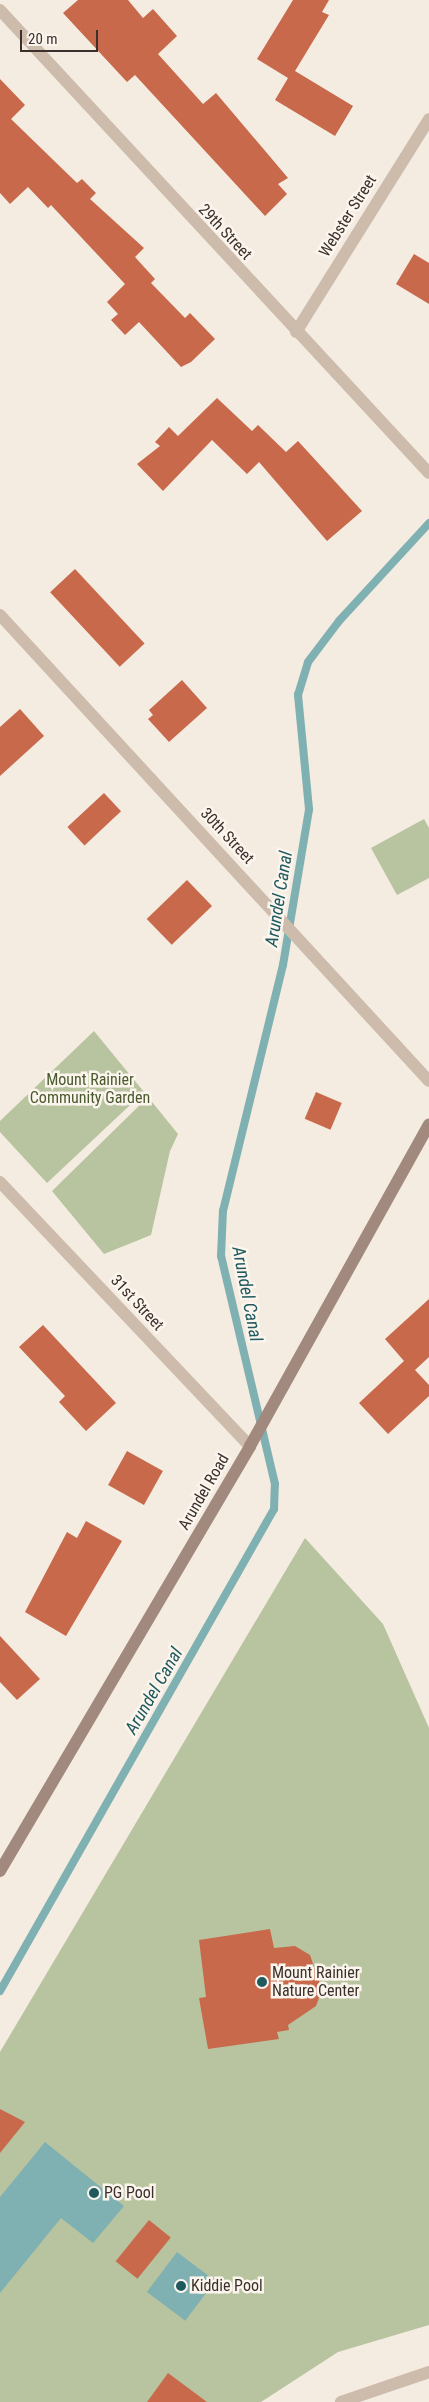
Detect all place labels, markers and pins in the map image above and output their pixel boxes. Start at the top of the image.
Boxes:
place label: Mount Rainier Nature Center [272,1963,360,2001]
marker: Mount Rainier Nature Center [256,1976,268,1988]
place label: PG Pool [104,2183,154,2203]
marker: PG Pool [88,2187,100,2199]
place label: Kiddie Pool [191,2276,263,2296]
marker: Kiddie Pool [175,2280,187,2292]

